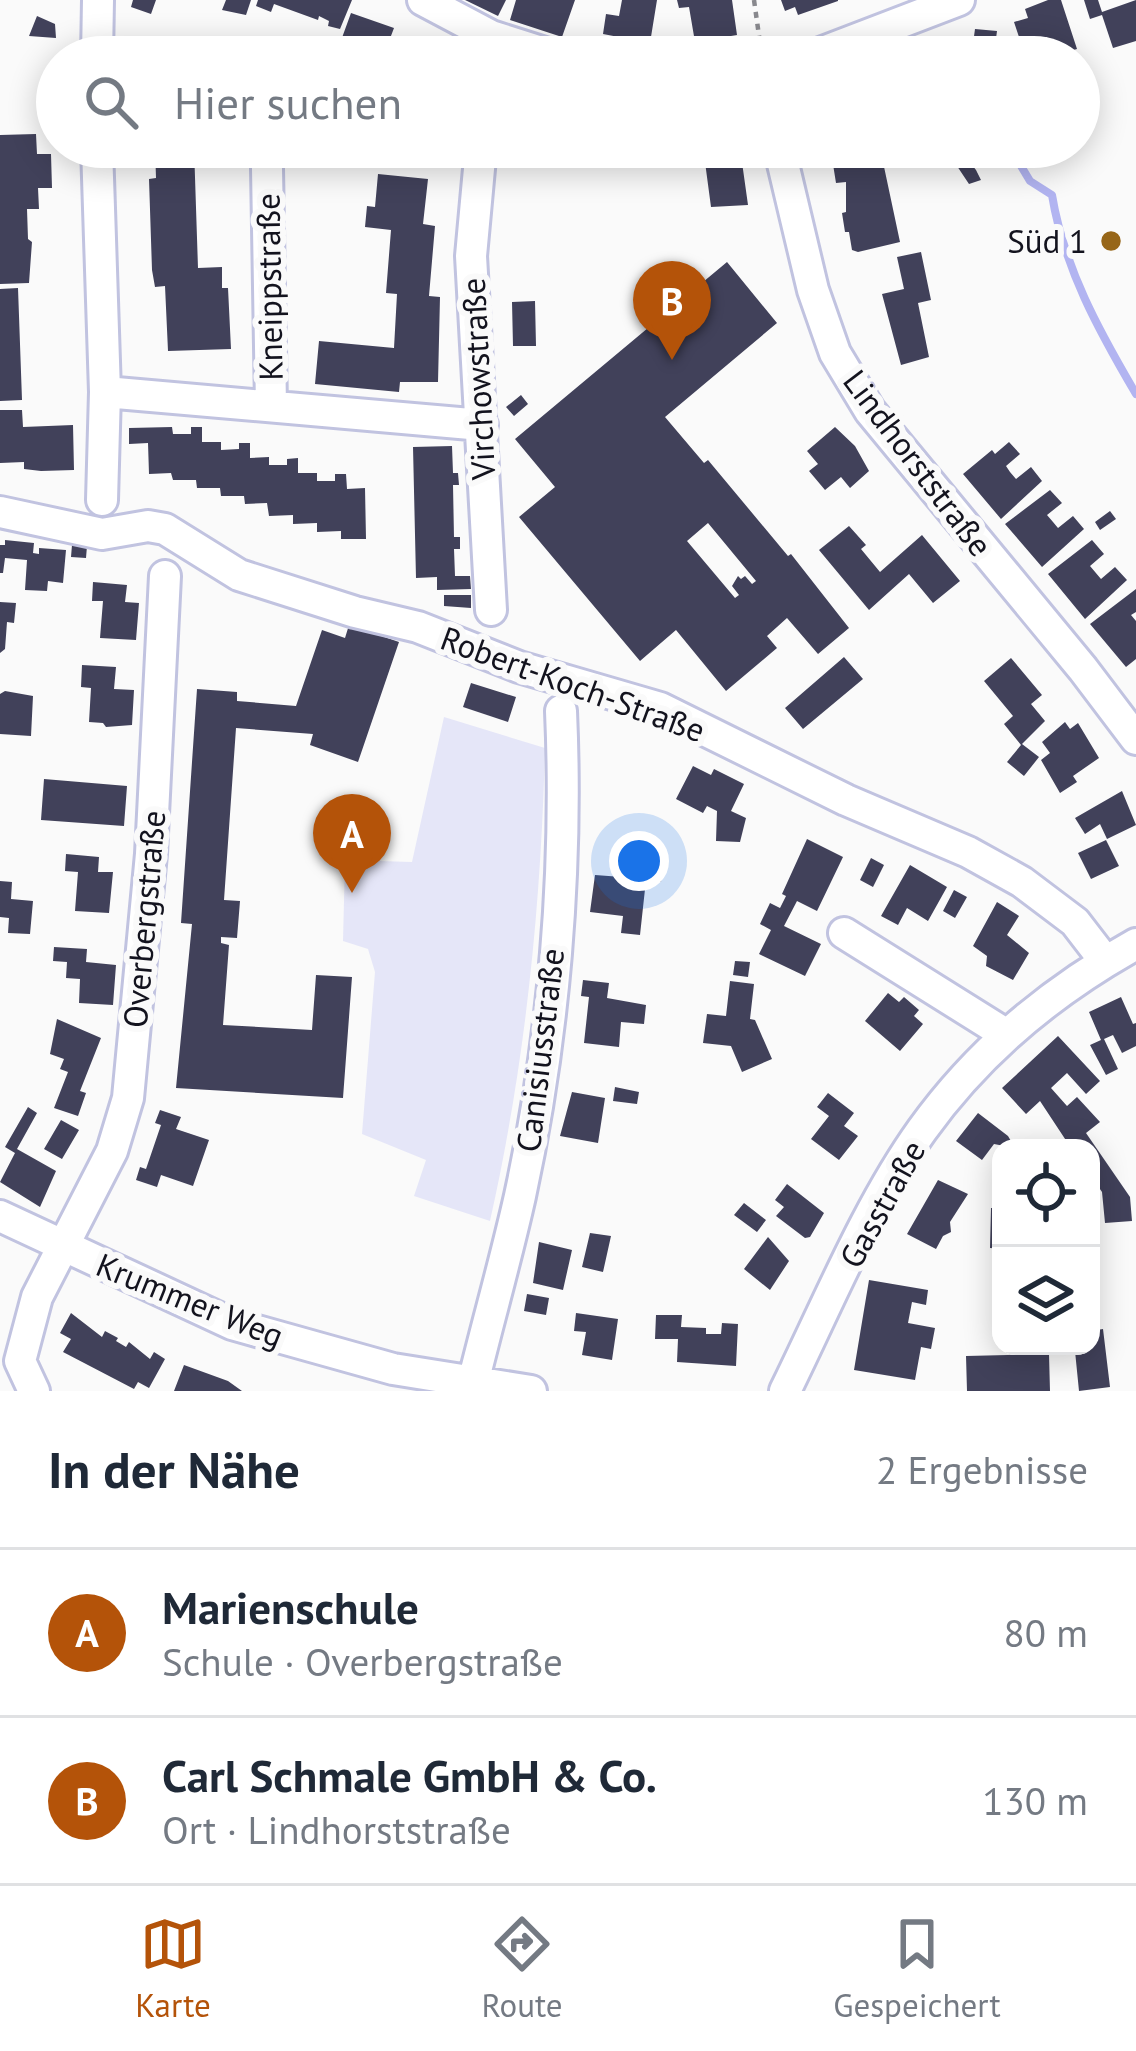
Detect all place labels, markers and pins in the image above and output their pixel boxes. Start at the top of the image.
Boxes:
place label: Süd 1 [1007,219,1087,262]
marker: Süd 1 [1098,228,1124,254]
pin: B [633,261,711,360]
pin: A [313,794,391,893]

